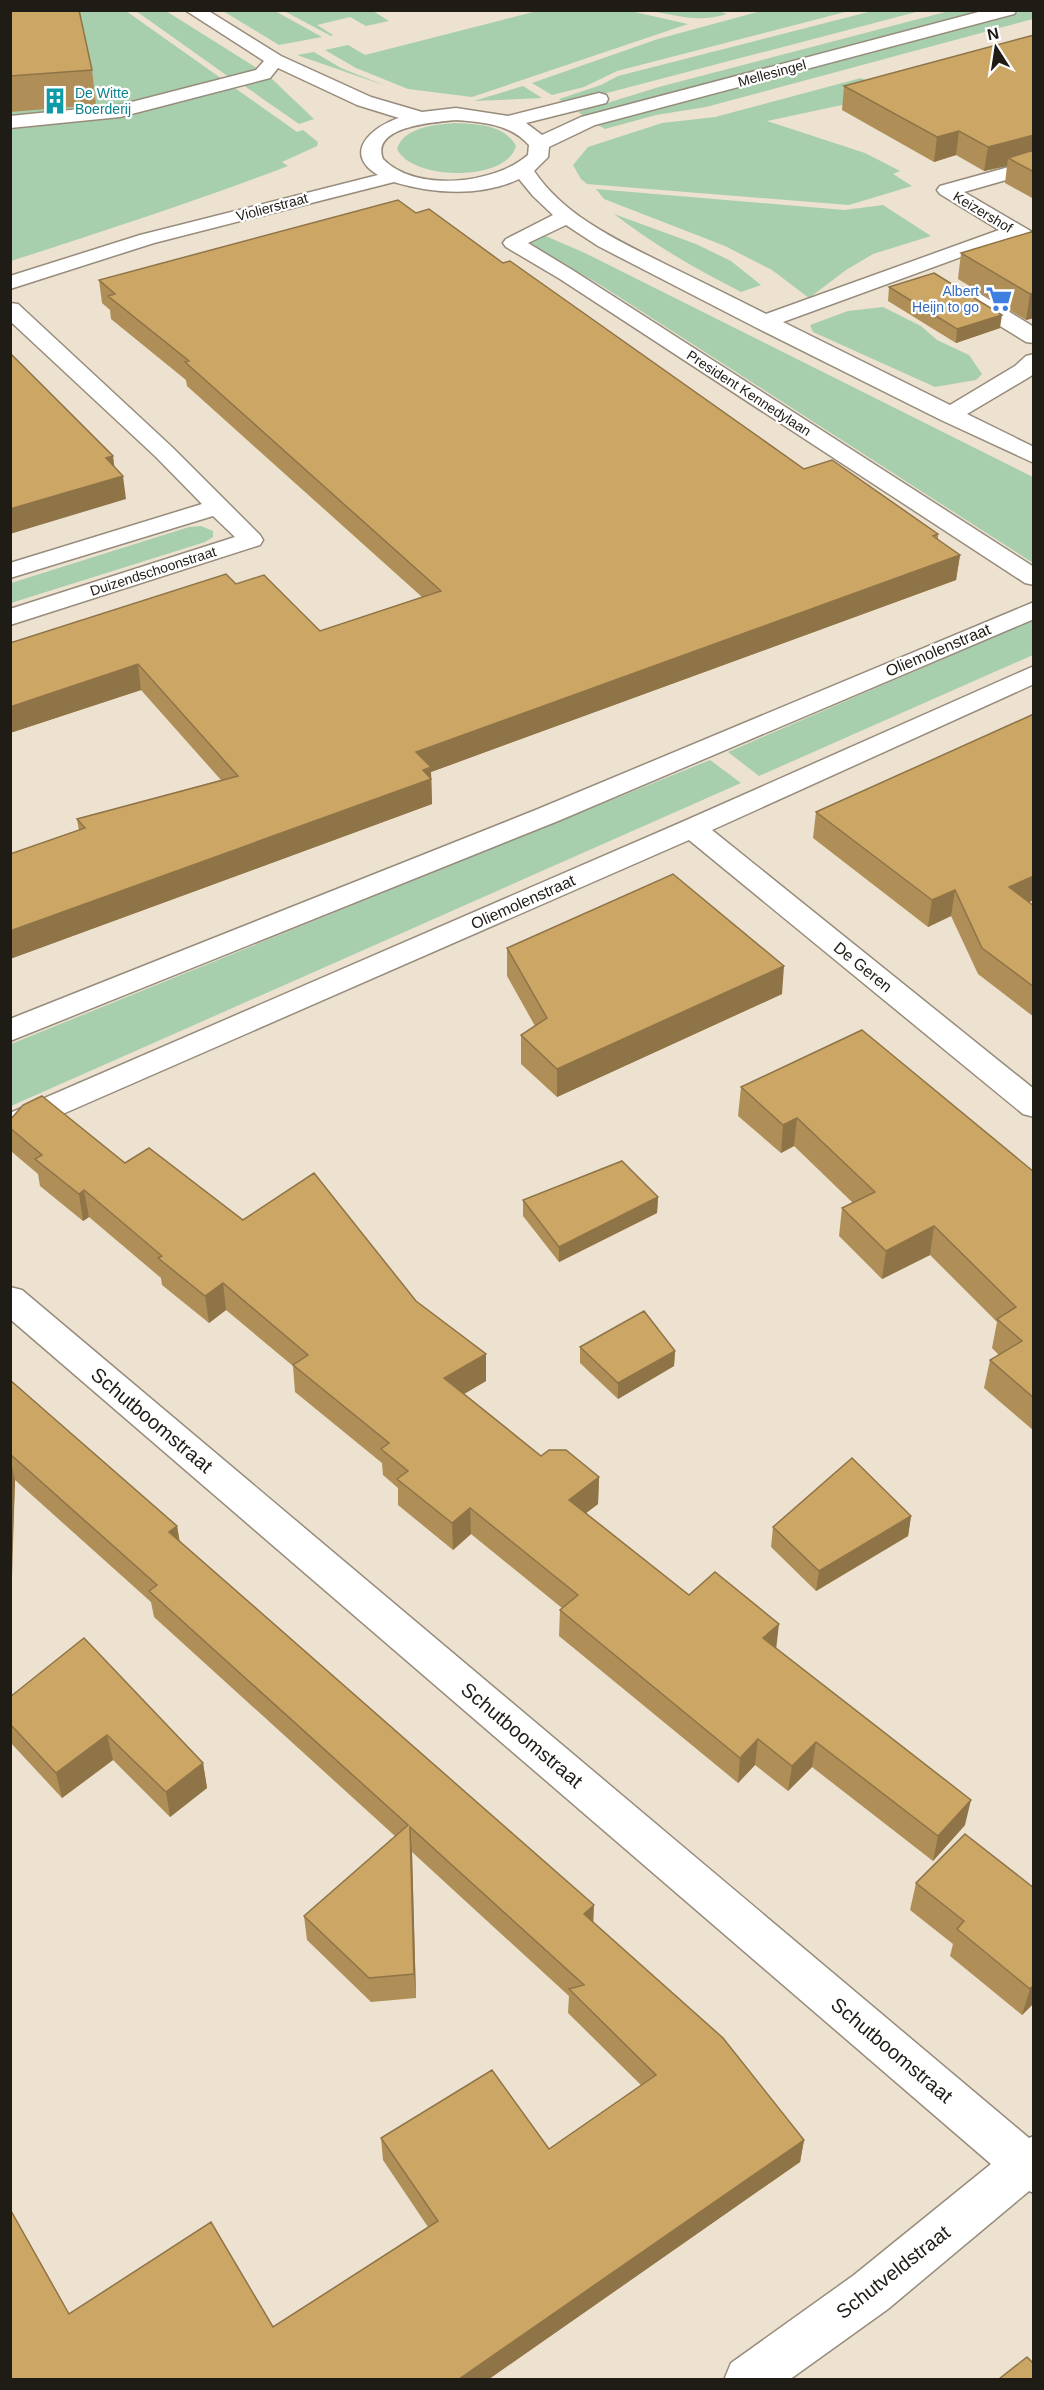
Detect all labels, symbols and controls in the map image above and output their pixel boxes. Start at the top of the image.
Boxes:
north arrow [966,18,1026,78]
text: N [986,24,1000,43]
street label: Mellesingel [736,56,808,90]
place label: De Witte Boerderij [75,85,131,117]
building icon: De Witte Boerderij [40,86,70,116]
street label: Keizershof [951,188,1016,236]
street label: Violierstraat [234,190,310,224]
place label: Albert Heijn to go [912,283,979,315]
supermarket icon: Albert Heijn to go [984,284,1014,314]
street label: President Kennedylaan [684,347,814,439]
street label: Duizendschoonstraat [88,543,218,599]
street label: Oliemolenstraat [883,620,993,680]
street label: Oliemolenstraat [468,871,578,933]
street label: De Geren [831,939,895,995]
street label: Schutboomstraat [87,1363,217,1477]
street label: Schutboomstraat [457,1678,587,1792]
street label: Schutboomstraat [827,1993,957,2107]
street label: Schutveldstraat [832,2221,954,2323]

